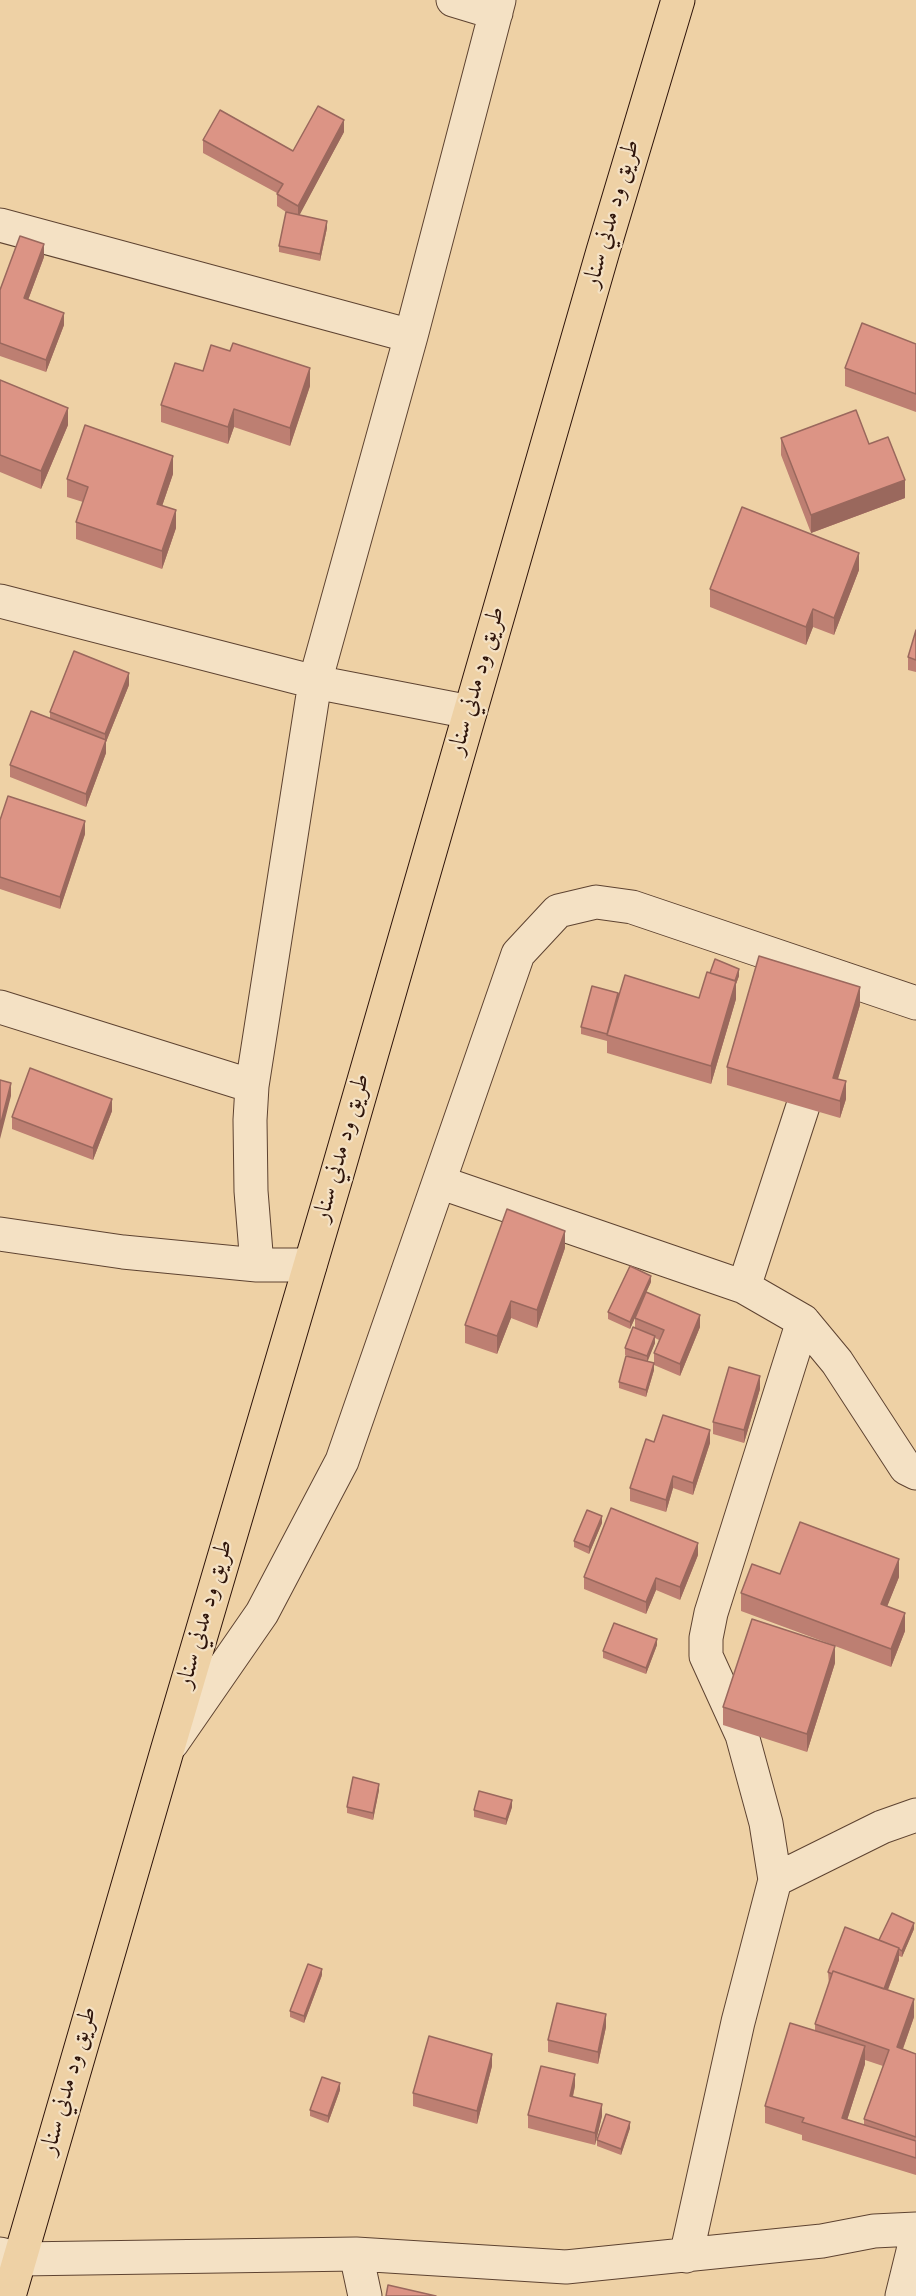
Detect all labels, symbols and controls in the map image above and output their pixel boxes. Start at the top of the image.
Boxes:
street label: طريق ود مدني سنار [579,137,649,291]
street label: طريق ود مدني سنار [444,604,514,758]
street label: طريق ود مدني سنار [309,1071,379,1225]
street label: طريق ود مدني سنار [172,1537,242,1691]
street label: طريق ود مدني سنار [36,2004,106,2158]

